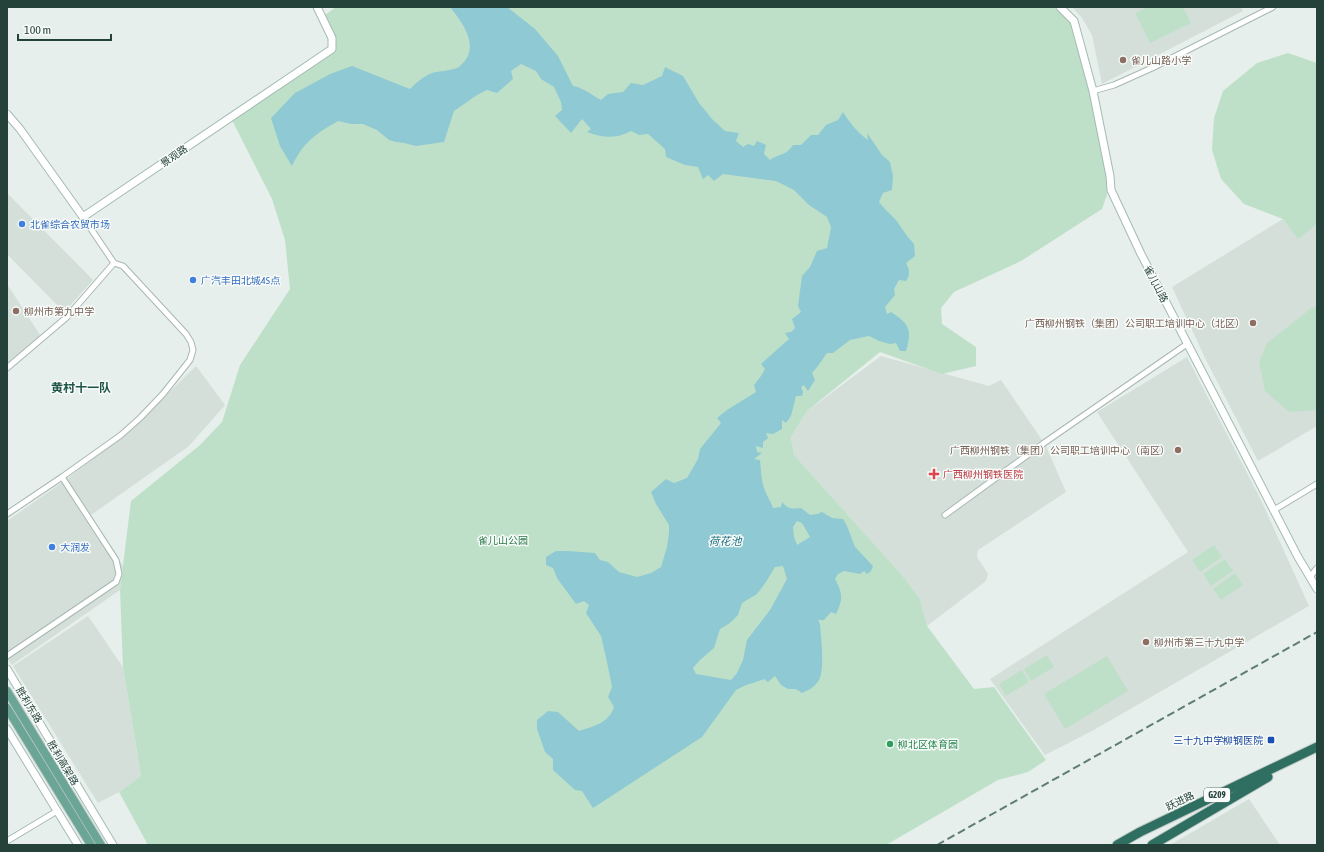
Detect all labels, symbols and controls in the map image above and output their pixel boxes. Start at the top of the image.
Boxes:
scale bar [18,16,111,42]
text: 100 m [24,23,51,37]
marker: 雀儿山路小学 [1118,55,1128,65]
place label: 雀儿山路小学 [1131,55,1191,66]
street label: 景观路 [158,143,190,169]
marker: 北雀综合农贸市场 [17,219,27,229]
place label: 北雀综合农贸市场 [30,219,110,230]
street label: 雀儿山路 [1142,264,1170,304]
marker: 广汽丰田北城4S点 [188,275,198,285]
place label: 广汽丰田北城4S点 [201,275,280,286]
marker: 柳州市第九中学 [11,306,21,316]
place label: 柳州市第九中学 [24,306,94,317]
place label: 广西柳州钢铁（集团）公司职工培训中心（北区） [1025,318,1245,329]
marker: 广西柳州钢铁（集团）公司职工培训中心（北区） [1248,318,1258,328]
district label: 黄村十一队 [51,381,111,395]
place label: 广西柳州钢铁（集团）公司职工培训中心（南区） [950,445,1170,456]
marker: 广西柳州钢铁（集团）公司职工培训中心（南区） [1173,445,1183,455]
marker: 广西柳州钢铁医院 [928,468,940,480]
place label: 广西柳州钢铁医院 [943,469,1023,480]
park label: 雀儿山公园 [478,535,528,546]
water label: 荷花池 [709,535,742,547]
marker: 大润发 [47,542,57,552]
place label: 大润发 [60,542,90,553]
marker: 柳州市第三十九中学 [1141,637,1151,647]
place label: 柳州市第三十九中学 [1154,637,1244,648]
street label: 胜利东路 [14,685,44,725]
place label: 三十九中学柳钢医院 [1173,735,1263,746]
marker: 三十九中学柳钢医院 [1266,735,1276,745]
street label: 胜利高架路 [45,739,81,787]
marker: 柳北区体育园 [885,739,895,749]
place label: 柳北区体育园 [898,739,958,750]
road number: G209 [1204,788,1230,802]
street label: 跃进路 [1164,789,1196,813]

